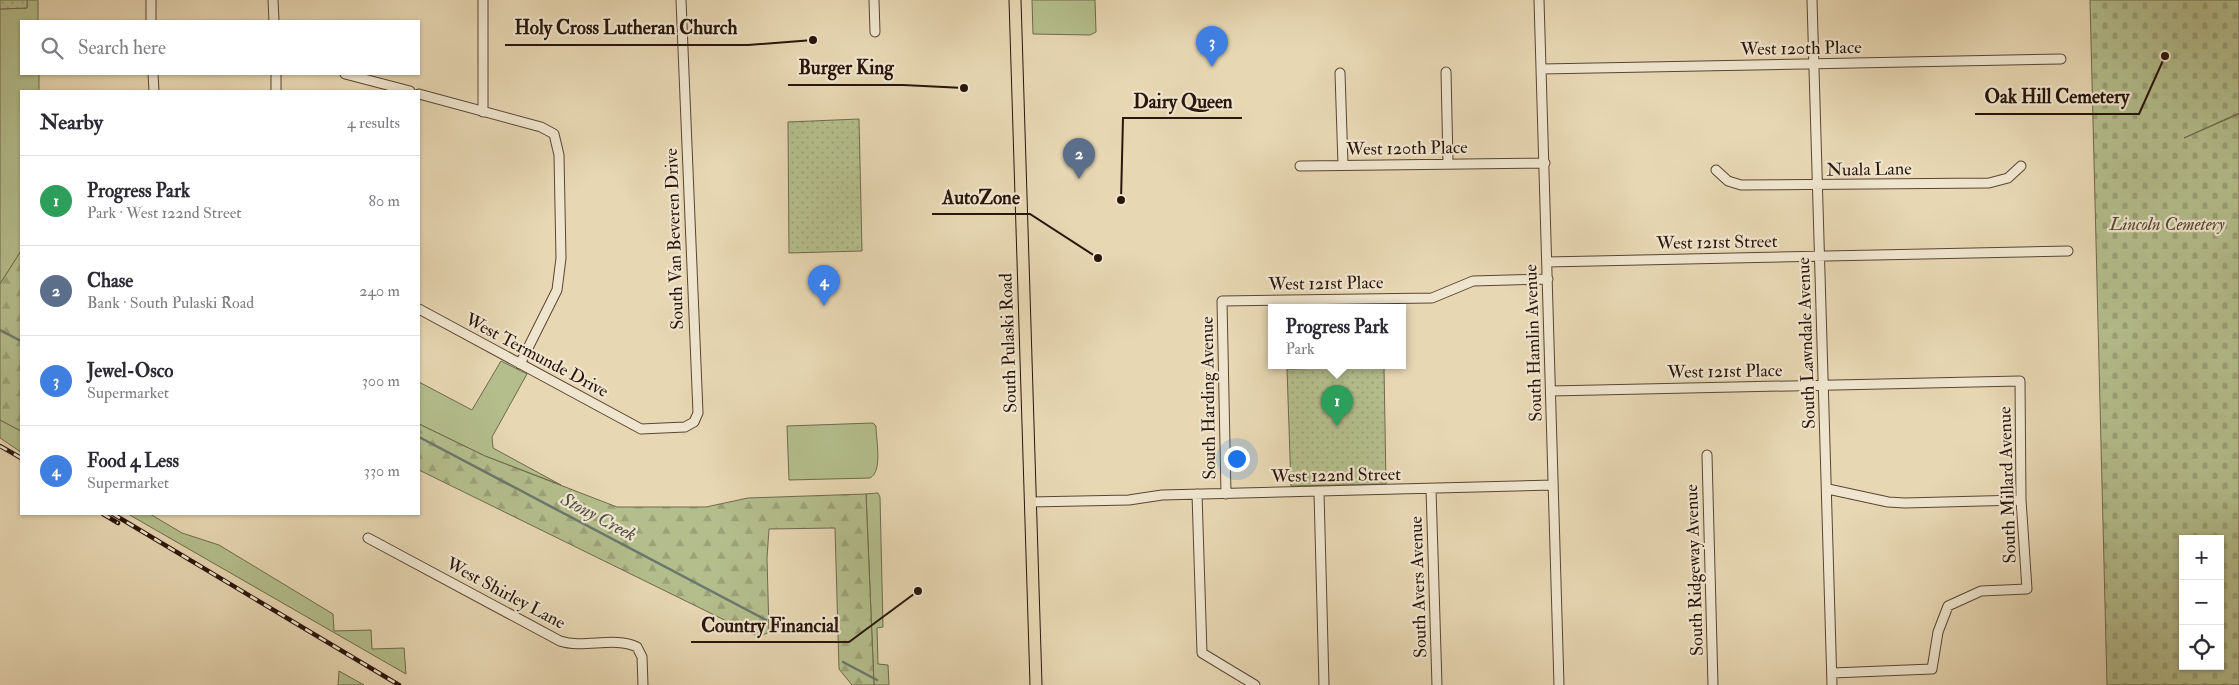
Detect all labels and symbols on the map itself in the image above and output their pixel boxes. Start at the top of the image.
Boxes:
callout: Holy Cross Lutheran Church [505,11,748,45]
text: Holy Cross Lutheran Church [515,16,738,41]
pin: 3 [1196,26,1228,67]
street label: West 120th Place [1739,36,1862,61]
callout: Burger King [788,51,903,85]
text: Burger King [798,56,894,81]
callout: Oak Hill Cemetery [1975,80,2139,114]
callout: Dairy Queen [1123,84,1242,118]
text: Oak Hill Cemetery [1985,85,2130,110]
text: Dairy Queen [1133,90,1233,115]
street label: West 120th Place [1345,136,1468,161]
pin: 2 [1063,138,1095,179]
street label: South Van Beveren Drive [660,147,689,330]
street label: Nuala Lane [1826,157,1912,182]
callout: AutoZone [932,180,1030,214]
text: AutoZone [941,186,1020,210]
park label: Lincoln Cemetery [2108,213,2225,236]
street label: West 121st Street [1655,230,1778,255]
street label: South Lawndale Avenue [1792,256,1821,429]
street label: South Hamlin Avenue [1519,263,1548,422]
pin: 4 [808,265,840,306]
street label: West 121st Place [1267,271,1384,296]
street label: South Pulaski Road [995,273,1022,413]
street label: West Termunde Drive [460,307,613,403]
street label: South Harding Avenue [1196,316,1221,480]
street label: West 121st Place [1666,359,1783,384]
pin: 1 [1321,385,1353,426]
street label: South Millard Avenue [1993,406,2022,564]
your location [1224,446,1250,472]
street label: West 122nd Street [1270,463,1401,488]
street label: South Ridgeway Avenue [1680,483,1709,656]
water label: Stony Creek [556,487,640,547]
street label: South Avers Avenue [1405,515,1432,658]
street label: West Shirley Lane [441,552,570,635]
callout: Country Financial [691,608,849,642]
text: Country Financial [701,614,839,639]

